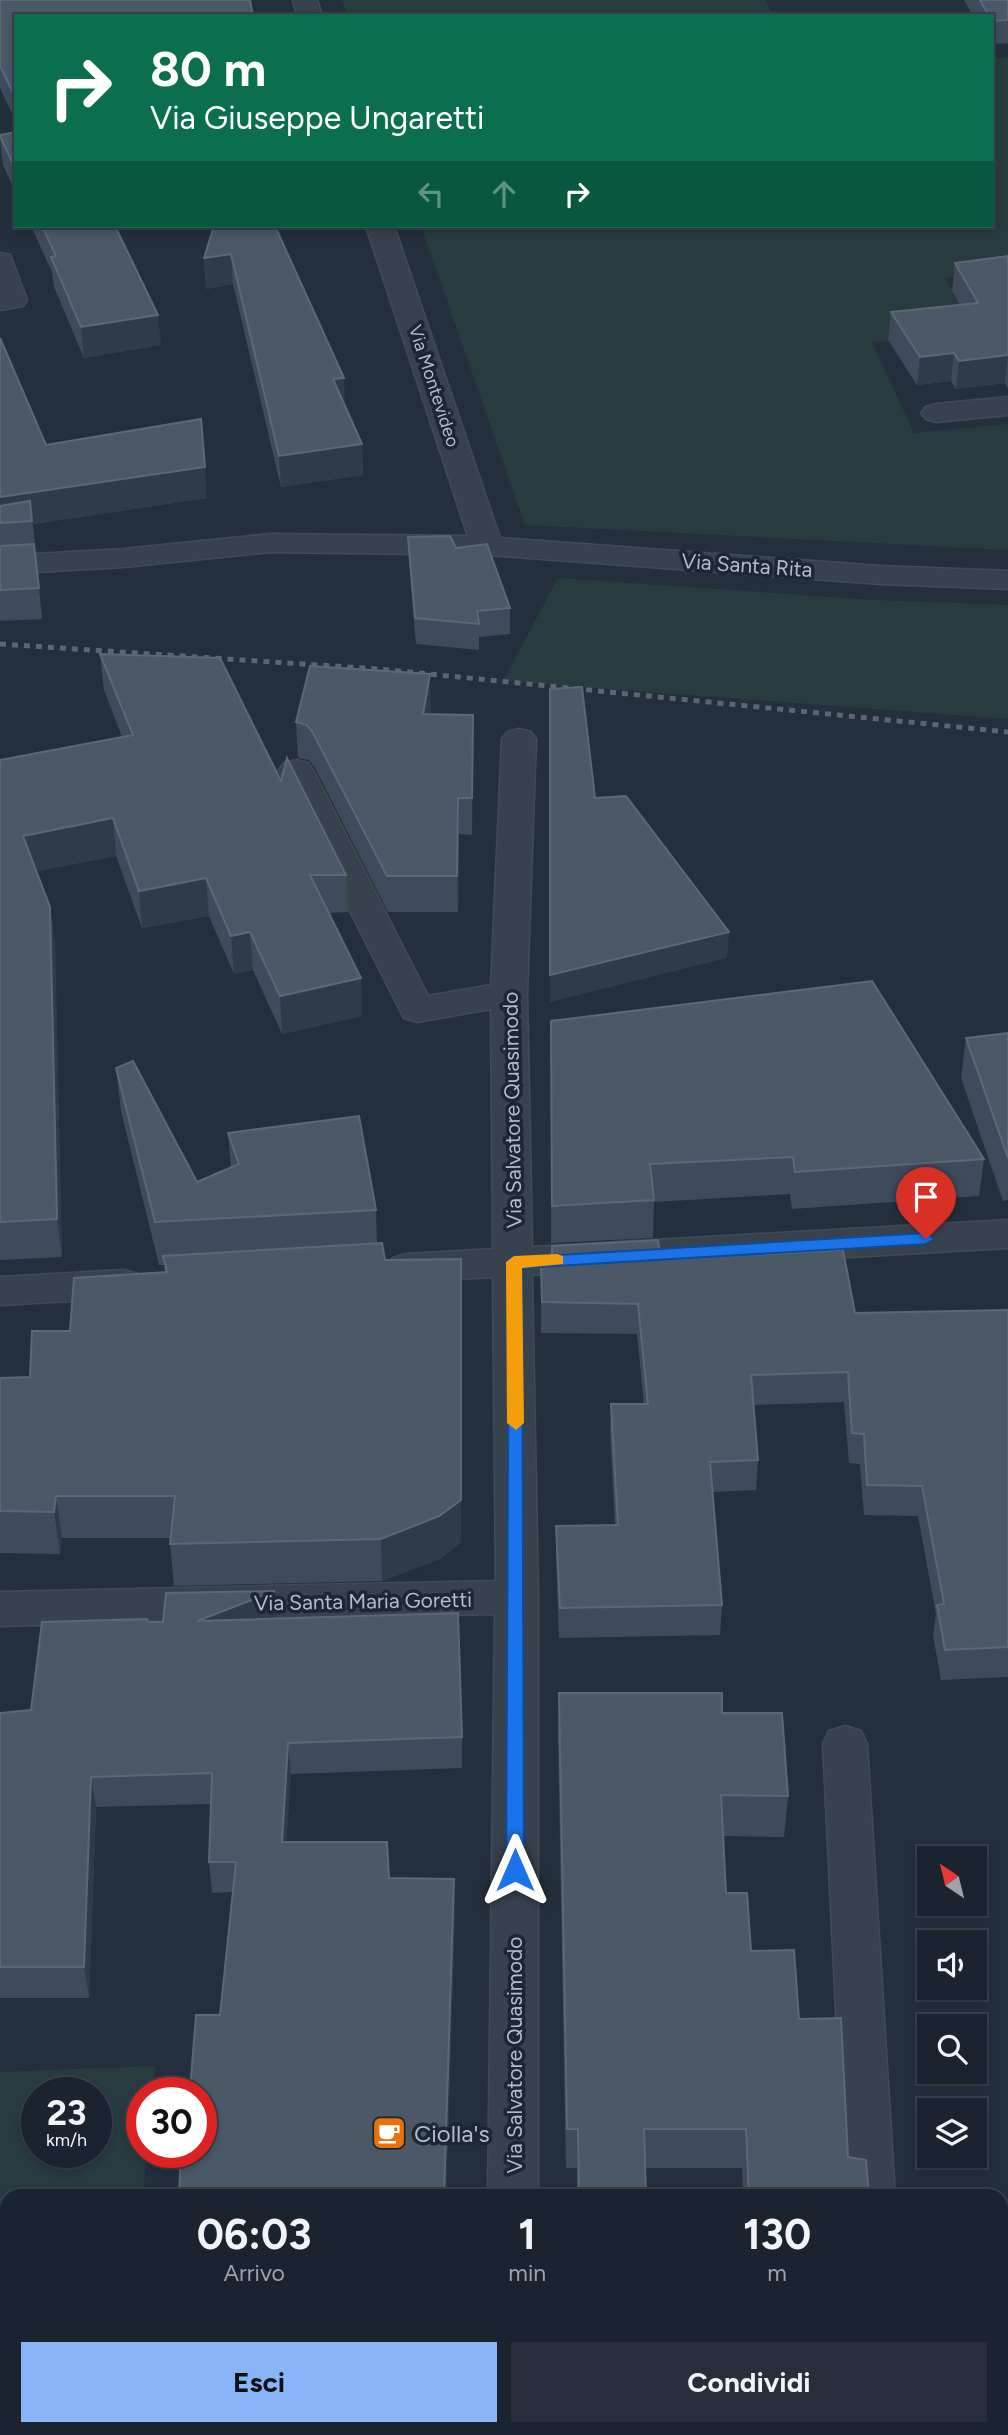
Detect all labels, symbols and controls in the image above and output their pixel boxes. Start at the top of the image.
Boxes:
text: 80 m [150,39,266,98]
icon: right [35,42,126,133]
text: Via Giuseppe Ungaretti [150,99,485,137]
icon: left [412,175,450,213]
icon: ahead [485,175,523,213]
icon: right [558,175,596,213]
street label: Via Montevideo [404,322,464,450]
street label: Via Santa Rita [681,548,813,582]
street label: Via Salvatore Quasimodo [497,991,527,1229]
pin [896,1167,956,1239]
icon: arrive [907,1178,945,1216]
street label: Via Santa Maria Goretti [254,1587,472,1615]
position arrow [478,1833,552,1907]
north arrow [917,1846,987,1916]
map controls [917,1846,987,2168]
button: sound [917,1930,987,2000]
street label: Via Salvatore Quasimodo [502,1937,527,2173]
button: search [917,2014,987,2084]
speed limit sign: 30 [126,2077,217,2168]
text: 23 [47,2092,86,2134]
button: layers [917,2098,987,2168]
cafe icon: Ciolla's [370,2114,408,2152]
place label: Ciolla's [414,2119,490,2148]
text: km/h [46,2129,87,2151]
text: 06:03 [197,2209,312,2260]
text: 1 [518,2209,536,2260]
text: 130 [743,2209,811,2260]
text: Arrivo [223,2259,285,2287]
text: min [508,2259,546,2287]
text: m [767,2259,787,2287]
button: Esci [21,2342,497,2422]
button: Condividi [511,2342,987,2422]

